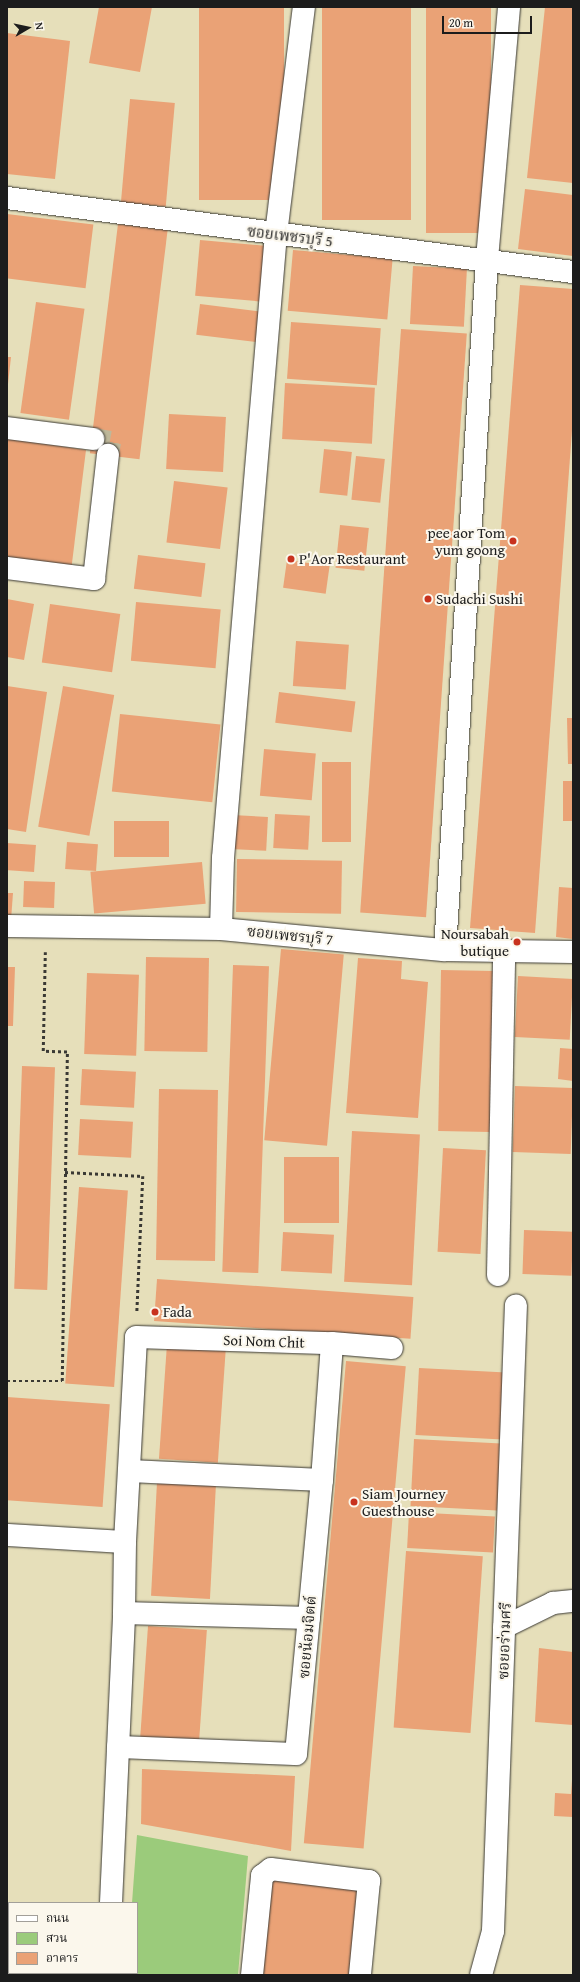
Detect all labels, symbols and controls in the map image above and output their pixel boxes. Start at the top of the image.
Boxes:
north arrow [8,8,48,48]
scale bar [444,8,534,34]
text: 20 m [449,14,473,31]
text: N [31,21,48,31]
street label: ซอยเพชรบุรี 5 [246,222,334,250]
place label: pee aor Tom yum goong [428,523,505,558]
marker: pee aor Tom yum goong [508,536,518,546]
place label: P'Aor Restaurant [299,550,406,568]
marker: P'Aor Restaurant [286,554,296,564]
place label: Sudachi Sushi [436,590,523,608]
marker: Sudachi Sushi [423,594,433,604]
street label: ซอยเพชรบุรี 7 [246,922,334,948]
place label: Noursabah butique [441,924,509,959]
marker: Noursabah butique [512,937,522,947]
place label: Fada [163,1303,192,1321]
marker: Fada [150,1307,160,1317]
street label: Soi Nom Chit [223,1331,305,1351]
place label: Siam Journey Guesthouse [362,1484,446,1519]
marker: Siam Journey Guesthouse [349,1497,359,1507]
street label: ซอยน้อมจิตต์ [294,1595,320,1679]
street label: ซอยอร่ามศรี [494,1602,514,1680]
legend [8,1902,138,1974]
text: ถนน [46,1909,69,1926]
text: สวน [46,1929,67,1946]
text: อาคาร [46,1949,78,1966]

